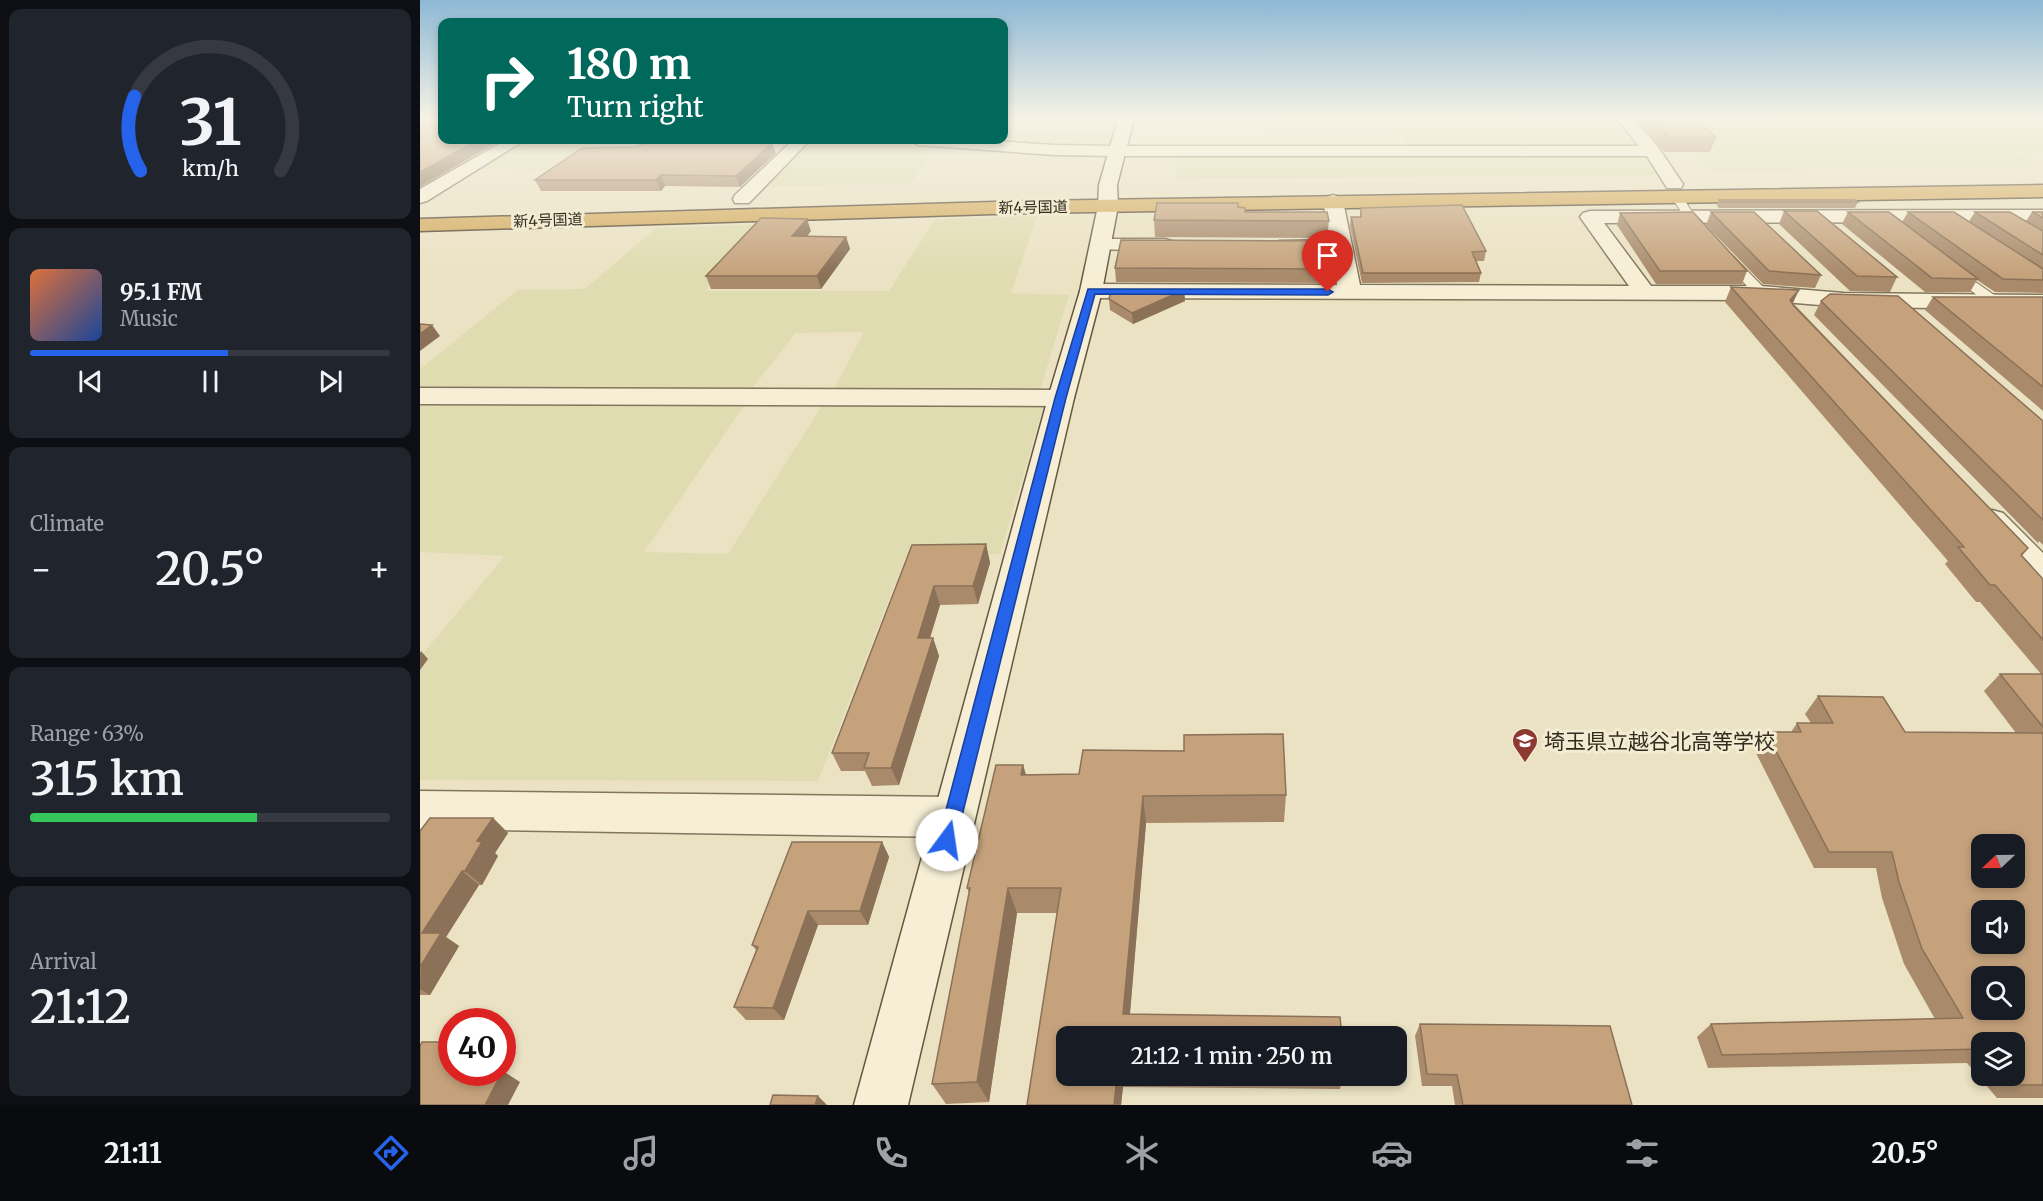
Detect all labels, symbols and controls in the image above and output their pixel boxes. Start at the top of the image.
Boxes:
text: 180 m [567,38,691,90]
icon: right [468,42,546,120]
text: 31 [179,84,241,162]
text: Turn right [567,90,704,124]
text: km/h [182,155,238,182]
street label: 新4号国道 [998,197,1068,217]
street label: 新4号国道 [513,209,583,231]
pin [1302,230,1353,292]
icon: arrive [1311,239,1344,272]
text: 95.1 FM [120,278,202,306]
text: Music [120,306,178,331]
icon: previous [74,365,107,398]
icon: pause [194,365,227,398]
icon: next [314,365,347,398]
text: Climate [30,511,104,536]
text: 20.5° [155,541,265,597]
text: − [30,549,52,590]
text: + [368,549,390,590]
text: Range · 63% [30,721,144,746]
school or university icon: 埼玉県立越谷北高等学校 [1510,726,1540,764]
place label: 埼玉県立越谷北高等学校 [1544,728,1775,755]
text: 315 km [30,751,184,807]
position arrow [915,808,979,872]
north arrow [1971,834,2025,888]
map controls [1971,834,2025,1086]
button: sound [1971,900,2025,954]
text: Arrival [30,949,97,974]
button: search [1971,966,2025,1020]
text: 21:12 [30,979,131,1035]
speed limit sign: 40 [438,1008,516,1086]
button: layers [1971,1032,2025,1086]
text: 21:12 · 1 min · 250 m [1131,1042,1332,1070]
icon: directions [370,1132,412,1174]
icon: music [620,1132,662,1174]
icon: phone [870,1132,912,1174]
icon: climate [1121,1132,1163,1174]
icon: car [1371,1132,1413,1174]
icon: filters [1621,1132,1663,1174]
text: 21:11 [104,1136,162,1170]
text: 20.5° [1871,1136,1939,1170]

